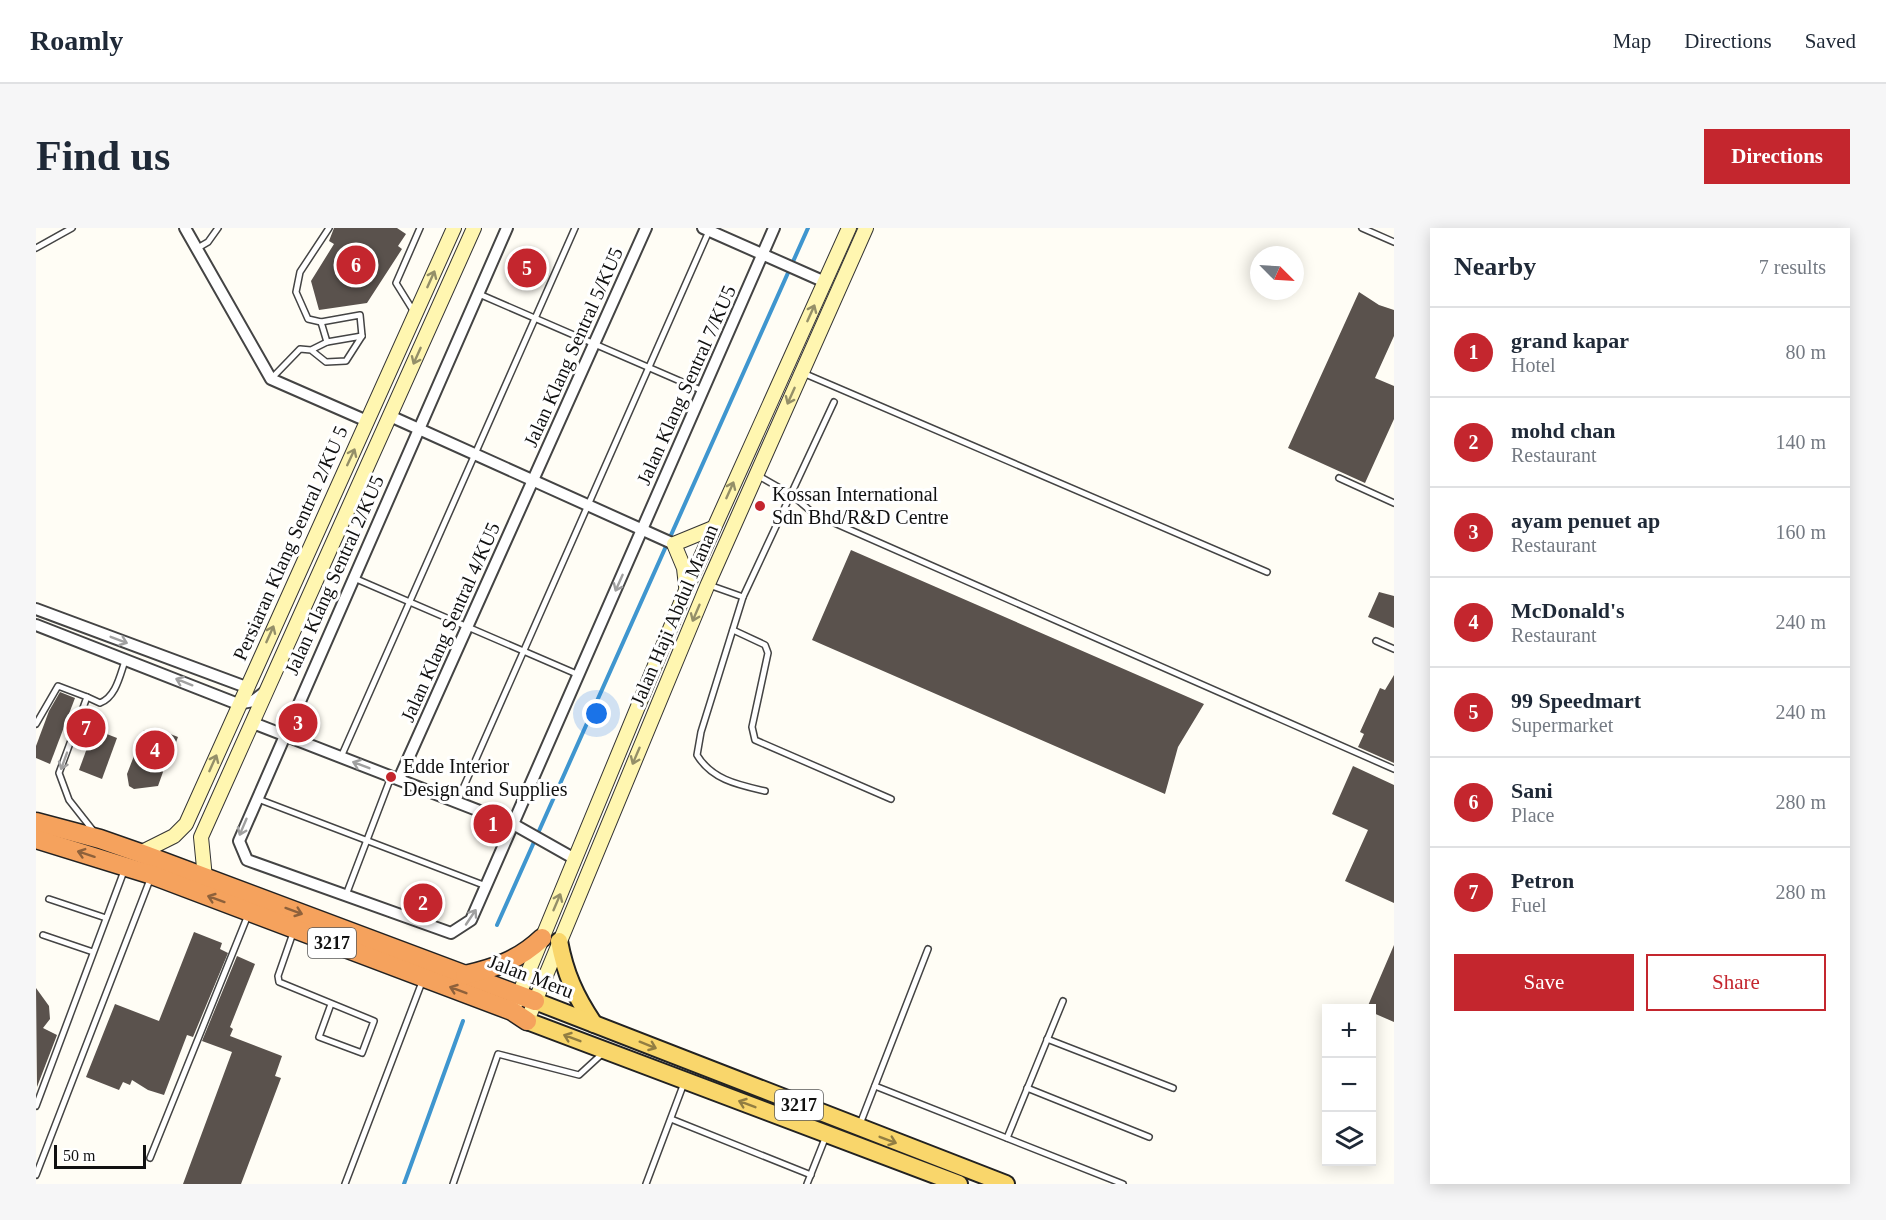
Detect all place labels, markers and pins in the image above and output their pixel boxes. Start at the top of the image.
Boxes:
pin: 6 [336,243,376,288]
pin: 5 [508,246,546,291]
place label: Kossan International Sdn Bhd/R&D Centre [772,483,949,528]
marker: Kossan International Sdn Bhd/R&D Centre [753,499,767,513]
pin: 3 [278,700,318,746]
pin: 7 [67,706,106,750]
pin: 4 [136,728,174,772]
place label: Edde Interior Design and Supplies [403,755,568,801]
marker: Edde Interior Design and Supplies [384,770,398,784]
pin: 1 [474,802,512,846]
pin: 2 [404,880,442,926]

